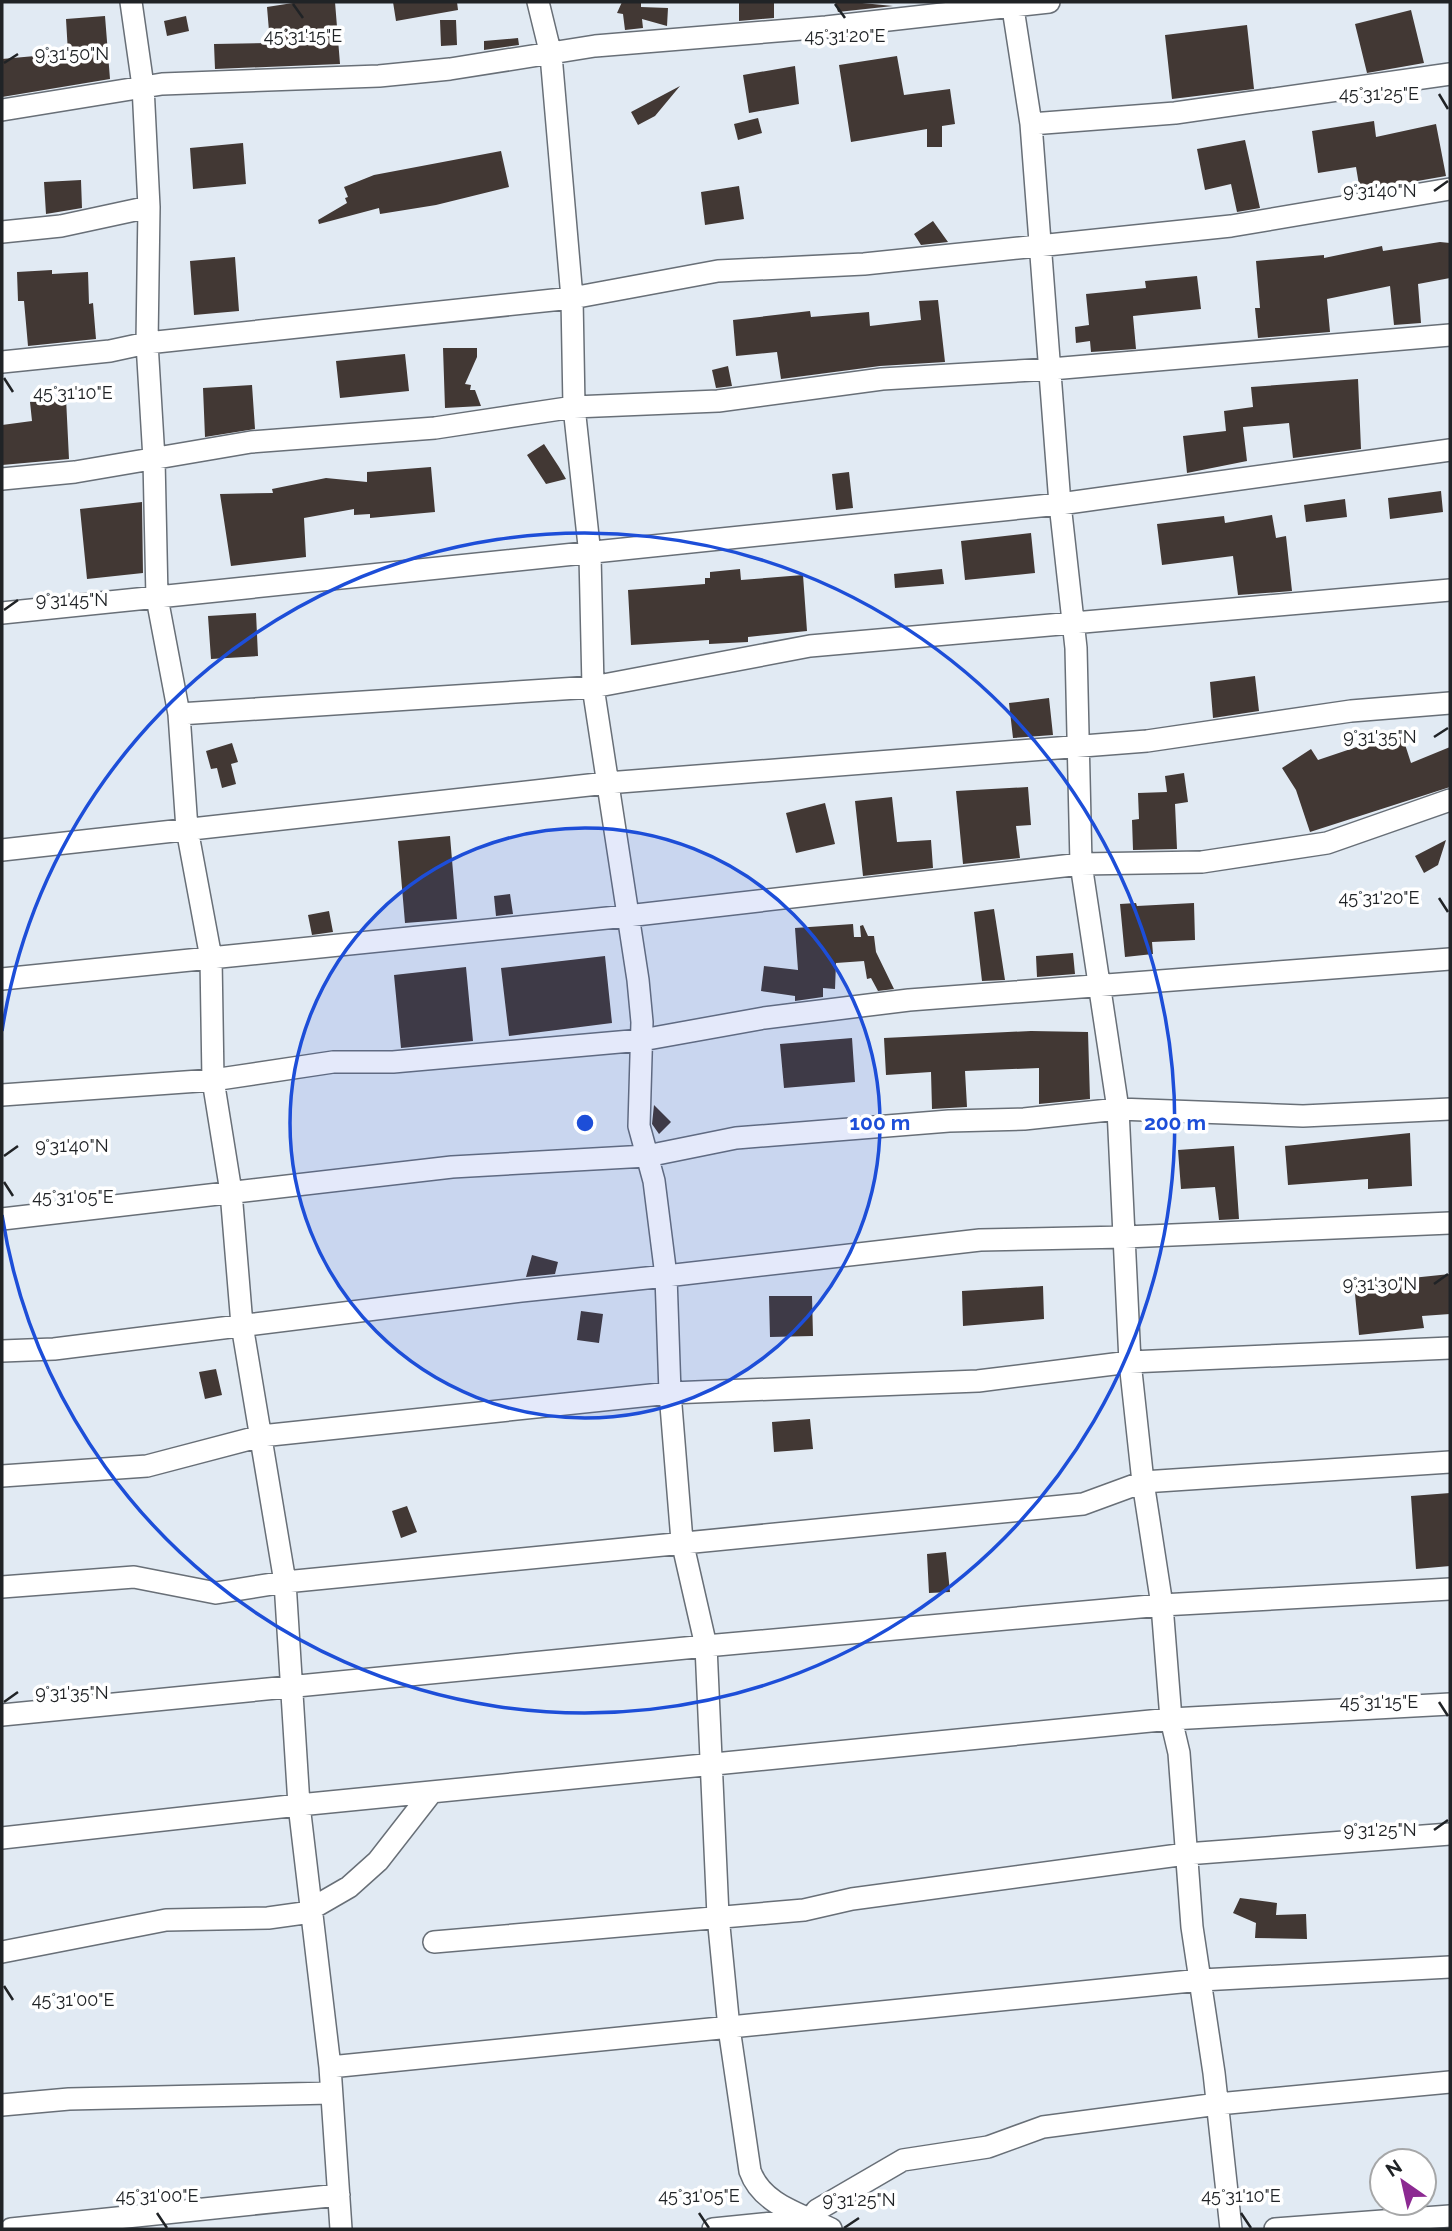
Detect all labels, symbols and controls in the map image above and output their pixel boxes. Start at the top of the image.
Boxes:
text: 45°31'15"E [264,25,342,46]
text: 45°31'20"E [804,25,886,46]
text: 9°31'50"N [35,43,109,64]
text: 45°31'25"E [1339,83,1419,104]
text: 9°31'40"N [1343,180,1417,201]
text: 45°31'10"E [33,382,113,403]
text: 9°31'45"N [36,589,108,610]
text: 9°31'35"N [1343,726,1417,747]
text: 45°31'20"E [1338,887,1420,908]
text: 100 m [850,1110,910,1135]
text: 200 m [1144,1110,1206,1135]
centre of rings [573,1111,597,1135]
text: 9°31'40"N [35,1135,109,1156]
text: 45°31'05"E [32,1186,114,1207]
text: 9°31'30"N [1343,1273,1417,1294]
text: 9°31'35"N [35,1682,109,1703]
text: 45°31'15"E [1340,1691,1418,1712]
text: 9°31'25"N [1343,1819,1417,1840]
text: 45°31'00"E [32,1989,114,2010]
north arrow [1368,2147,1438,2217]
text: N [1381,2155,1406,2181]
text: 45°31'00"E [116,2185,198,2206]
text: 45°31'05"E [658,2185,740,2206]
text: 45°31'10"E [1201,2185,1281,2206]
text: 9°31'25"N [822,2189,896,2210]

